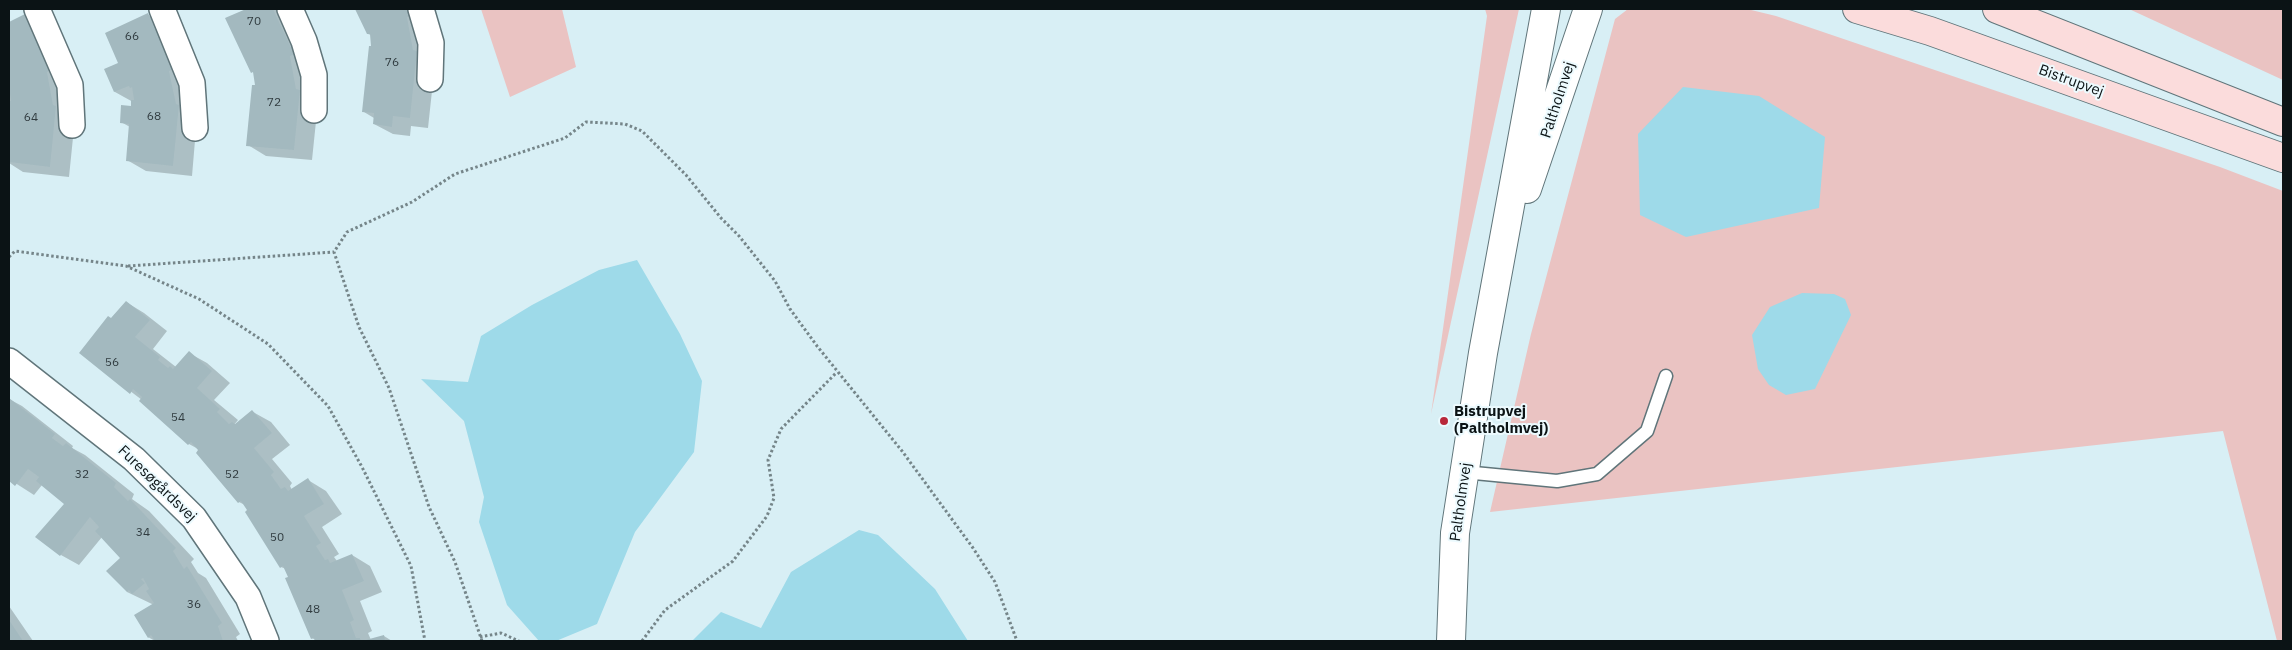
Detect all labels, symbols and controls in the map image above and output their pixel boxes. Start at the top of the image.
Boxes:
house number: 70 [247,15,261,29]
house number: 66 [125,30,139,44]
house number: 76 [385,56,399,70]
street label: Paltholmvej [1537,59,1579,141]
street label: Bistrupvej [2036,61,2106,101]
house number: 72 [267,96,281,110]
house number: 68 [147,110,161,124]
house number: 64 [24,111,38,125]
house number: 56 [105,356,119,370]
place label: Bistrupvej (Paltholmvej) [1454,403,1548,438]
house number: 54 [171,411,185,425]
marker: Bistrupvej (Paltholmvej) [1438,415,1450,427]
street label: Furesøgårdsvej [114,442,200,526]
street label: Paltholmvej [1447,461,1475,543]
house number: 32 [75,468,89,482]
house number: 52 [225,468,239,482]
house number: 34 [136,526,150,540]
house number: 50 [270,531,284,545]
house number: 36 [187,598,201,612]
house number: 48 [306,603,320,617]

